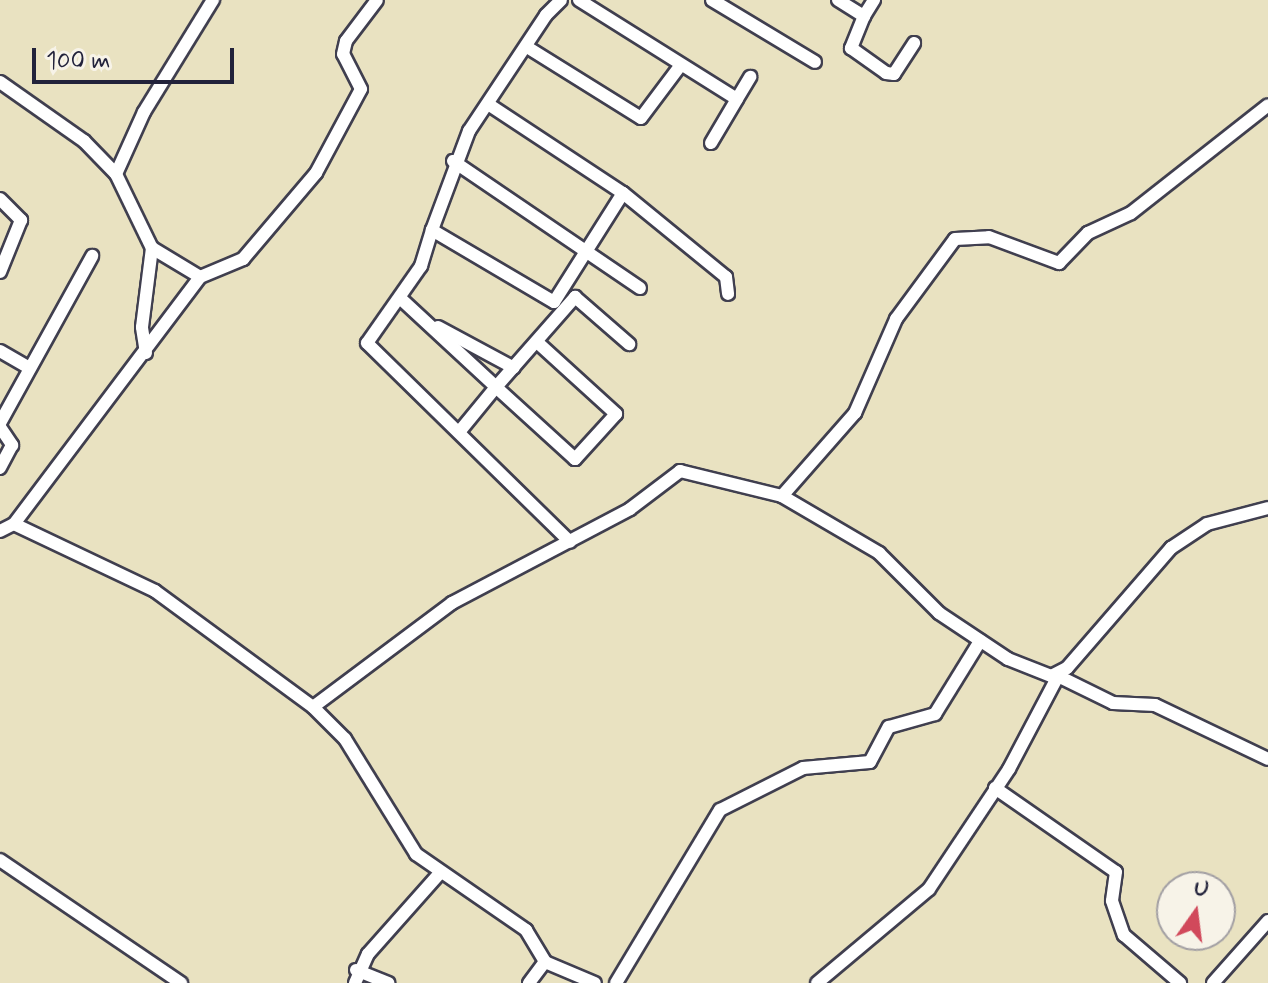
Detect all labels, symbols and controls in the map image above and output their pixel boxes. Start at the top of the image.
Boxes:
scale bar [36,32,238,82]
text: 100 m [46,46,110,77]
north arrow [1156,871,1236,951]
text: U [1191,874,1212,905]

